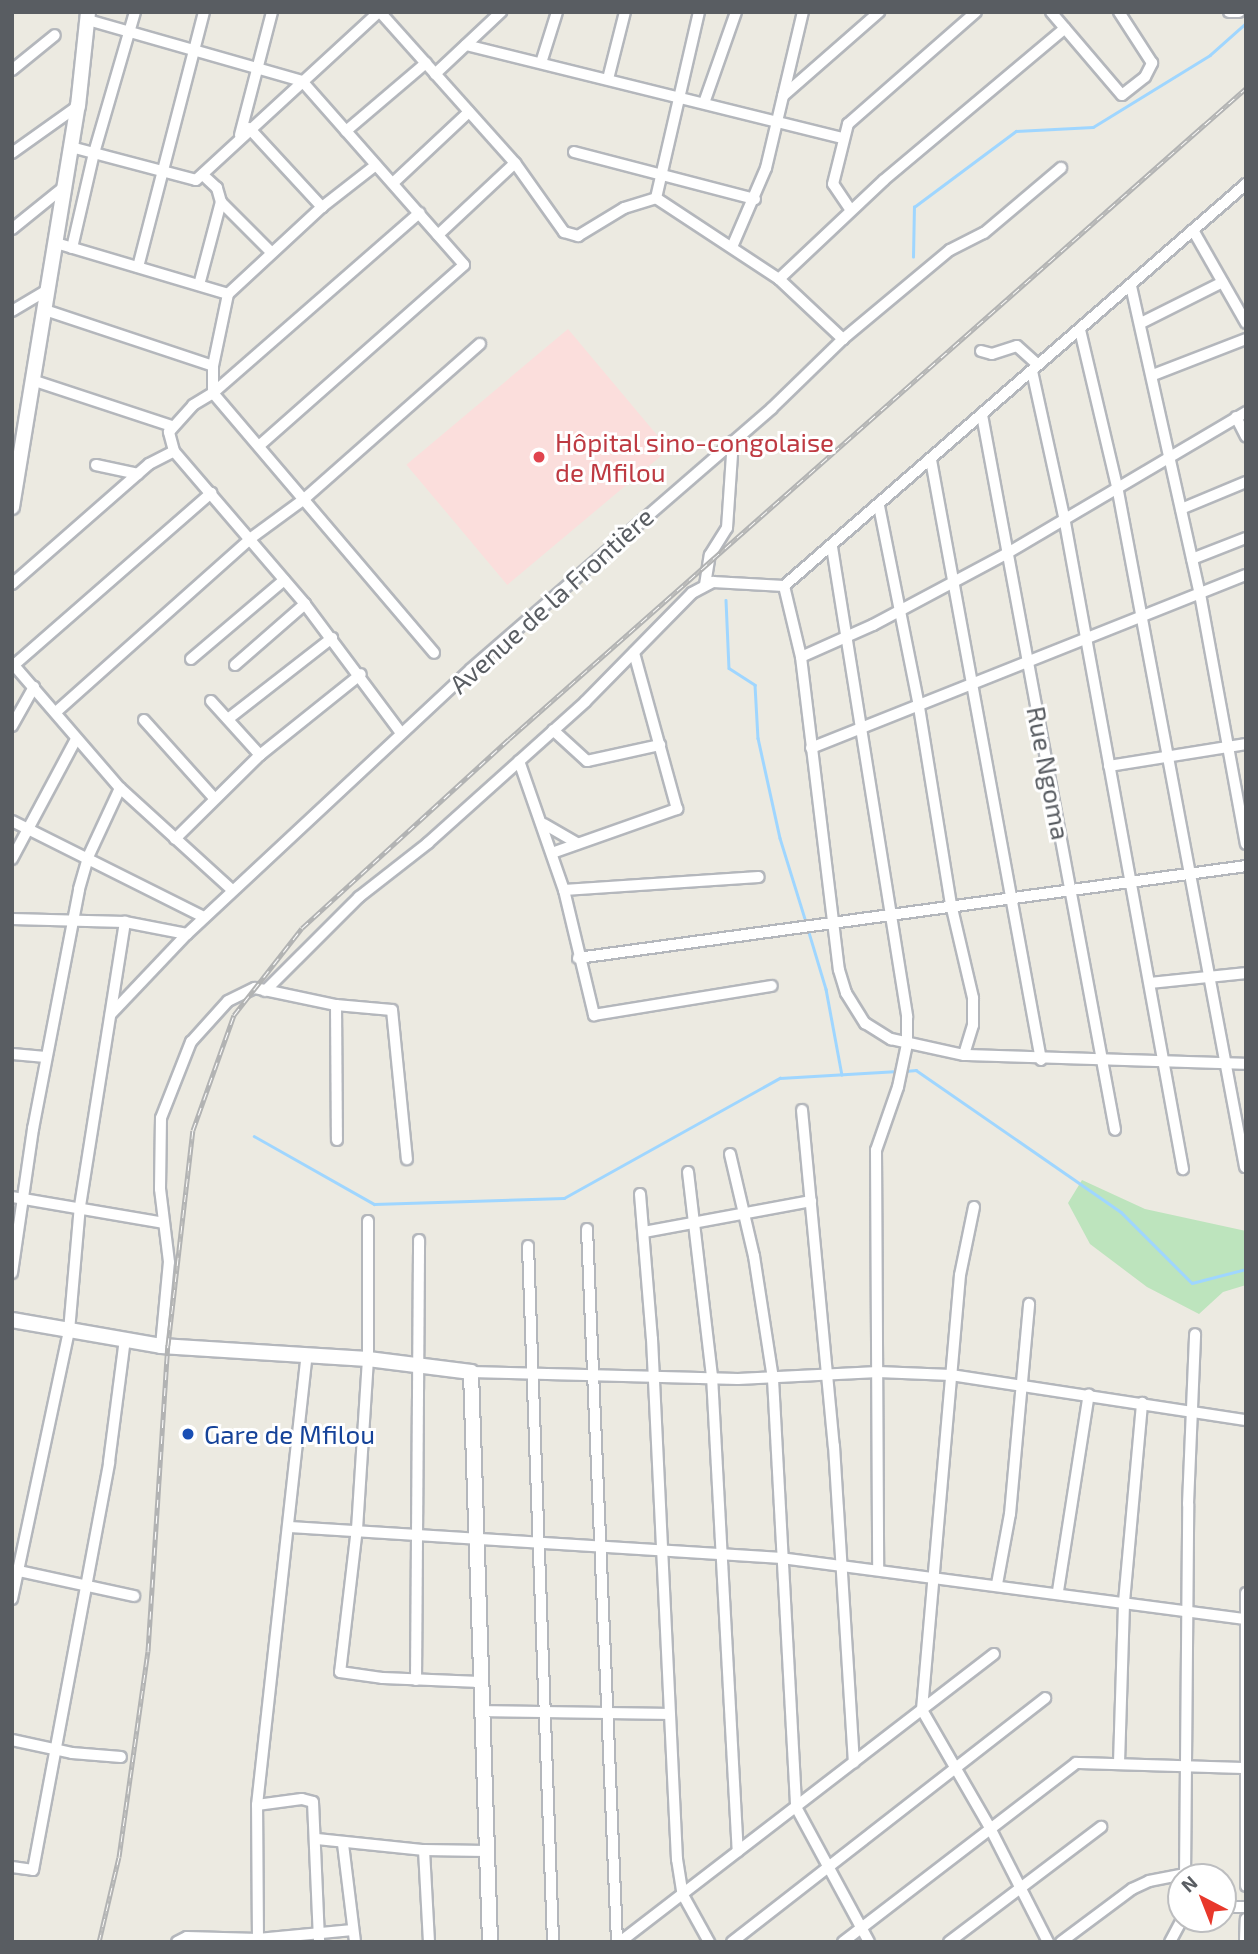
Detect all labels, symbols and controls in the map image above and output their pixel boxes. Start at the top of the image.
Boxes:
place label: Hôpital sino-congolaise de Mfilou [555,426,835,488]
marker: Hôpital sino-congolaise de Mfilou [529,447,549,467]
street label: Avenue de la Frontière [443,500,659,700]
street label: Rue Ngoma [1021,704,1077,842]
place label: Gare de Mfilou [204,1418,375,1450]
marker: Gare de Mfilou [178,1424,198,1444]
north arrow [1167,1863,1237,1933]
text: N [1176,1870,1202,1897]

